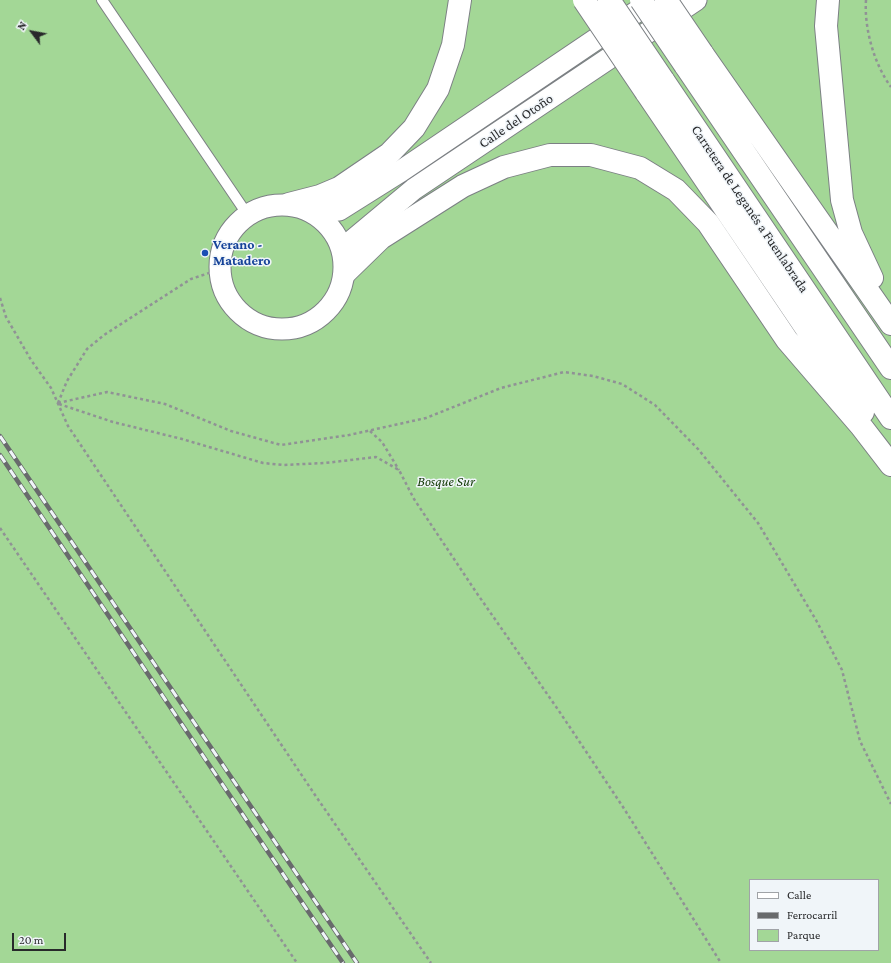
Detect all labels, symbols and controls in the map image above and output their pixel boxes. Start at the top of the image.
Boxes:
north arrow [12,12,52,52]
text: N [15,19,29,32]
street label: Calle del Otoño [476,90,556,152]
street label: Carretera de Leganés a Fuenlabrada [688,122,812,296]
place label: Verano - Matadero [213,237,270,270]
marker: Verano - Matadero [200,248,210,258]
park label: Bosque Sur [417,474,475,490]
legend [749,879,879,951]
text: Calle [787,888,811,902]
text: Ferrocarril [787,908,838,922]
scale bar [14,925,68,951]
text: Parque [787,928,820,942]
text: 20 m [19,933,43,947]

